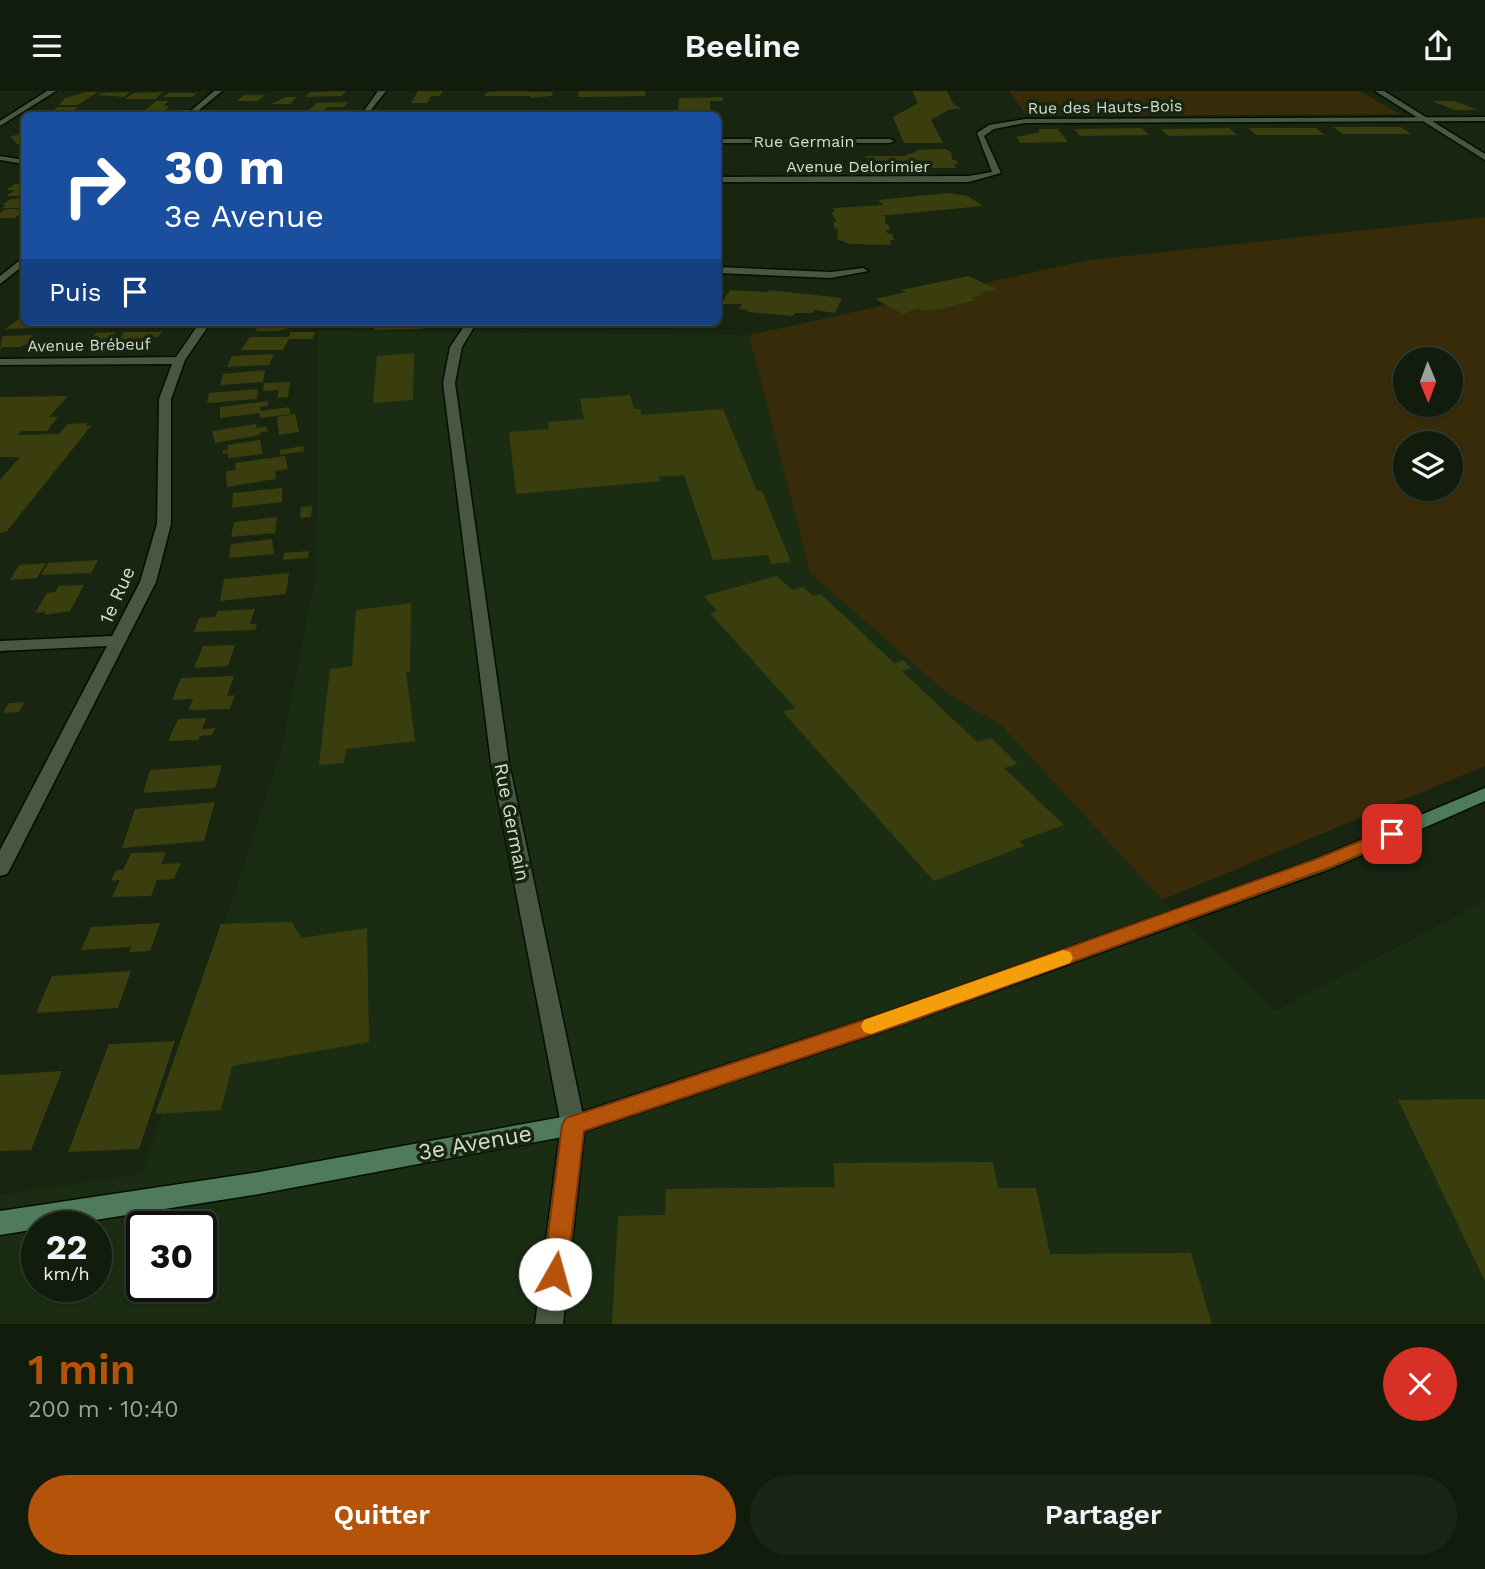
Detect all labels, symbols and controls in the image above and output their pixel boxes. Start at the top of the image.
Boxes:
icon: menu [28,27,66,65]
text: Beeline [684,27,801,65]
icon: share [1419,27,1457,65]
street label: Rue des Hauts-Bois [1027,96,1183,118]
street label: Rue Germain [754,132,854,151]
text: 30 m [164,138,285,196]
icon: right [49,140,140,231]
street label: Avenue Delorimier [786,157,930,176]
text: 3e Avenue [164,197,324,235]
icon: arrive [116,273,154,311]
text: Puis [49,277,102,307]
street label: Avenue Brébeuf [27,334,152,356]
north arrow [1393,347,1463,417]
map controls [1393,347,1463,501]
button: layers [1393,431,1463,501]
street label: 1e Rue [94,563,140,627]
street label: Rue Germain [489,761,535,883]
pin [1362,804,1422,864]
icon: arrive [1373,815,1411,853]
street label: 3e Avenue [416,1120,534,1166]
speed limit sign: 30 [126,1211,217,1302]
text: 22 [46,1226,87,1268]
position arrow [518,1237,592,1311]
text: km/h [43,1263,90,1284]
text: 1 min [28,1345,136,1394]
button: close [1383,1347,1457,1421]
text: 200 m · 10:40 [28,1396,179,1423]
button: Quitter [28,1475,736,1555]
button: Partager [750,1475,1457,1555]

